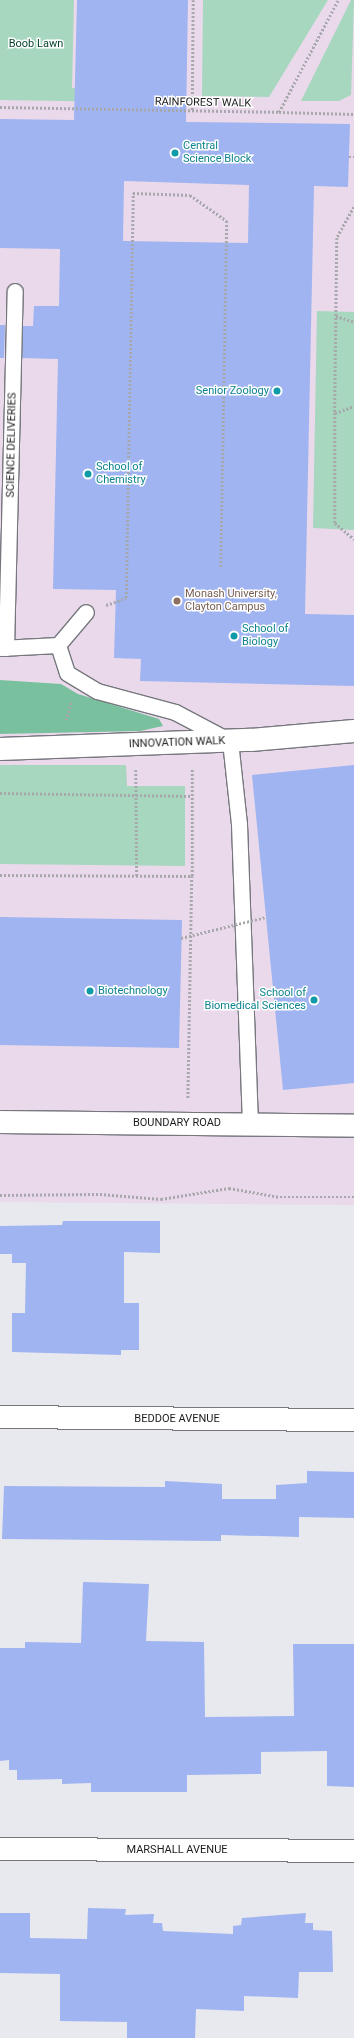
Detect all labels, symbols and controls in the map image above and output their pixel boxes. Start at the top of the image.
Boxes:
park label: Boob Lawn [9,37,63,51]
street label: RAINFOREST WALK [154,96,252,110]
place label: Central Science Block [183,140,251,166]
marker: Central Science Block [170,148,180,158]
place label: Senior Zoology [196,384,269,398]
marker: Senior Zoology [272,386,282,396]
street label: SCIENCE DELIVERIES [4,392,20,498]
place label: School of Chemistry [96,461,146,487]
marker: School of Chemistry [83,469,93,479]
place label: Monash University, Clayton Campus [185,588,277,614]
marker: Monash University, Clayton Campus [172,596,182,606]
place label: School of Biology [242,623,288,649]
marker: School of Biology [229,631,239,641]
street label: INNOVATION WALK [129,735,225,751]
place label: Biotechnology [98,984,168,998]
marker: Biotechnology [85,986,95,996]
place label: School of Biomedical Sciences [205,987,306,1013]
marker: School of Biomedical Sciences [309,995,319,1005]
street label: BOUNDARY ROAD [133,1116,221,1130]
street label: BEDDOE AVENUE [134,1412,220,1426]
street label: MARSHALL AVENUE [126,1843,228,1857]

